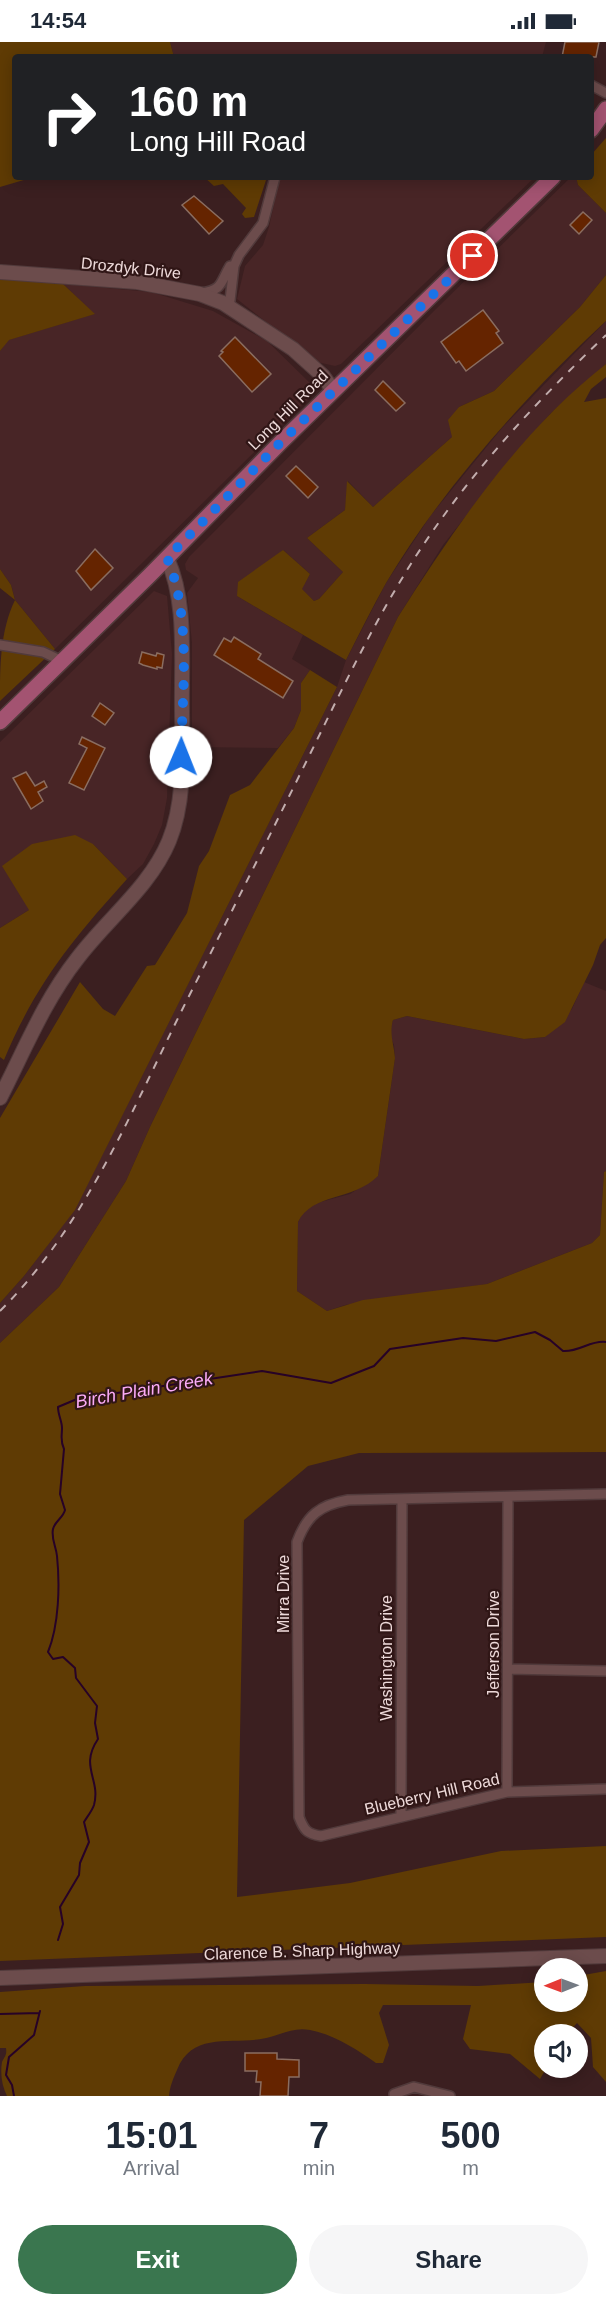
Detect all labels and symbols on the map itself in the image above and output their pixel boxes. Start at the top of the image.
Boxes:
pin [447,230,498,281]
street label: Drozdyk Drive [80,254,182,282]
street label: Long Hill Road [245,367,331,453]
position arrow [149,725,213,789]
water label: Birch Plain Creek [74,1368,215,1412]
street label: Mirra Drive [275,1555,292,1633]
street label: Jefferson Drive [485,1590,502,1698]
street label: Washington Drive [378,1595,395,1721]
street label: Blueberry Hill Road [363,1770,501,1818]
street label: Clarence B. Sharp Highway [203,1939,401,1963]
north arrow [534,1958,588,2012]

